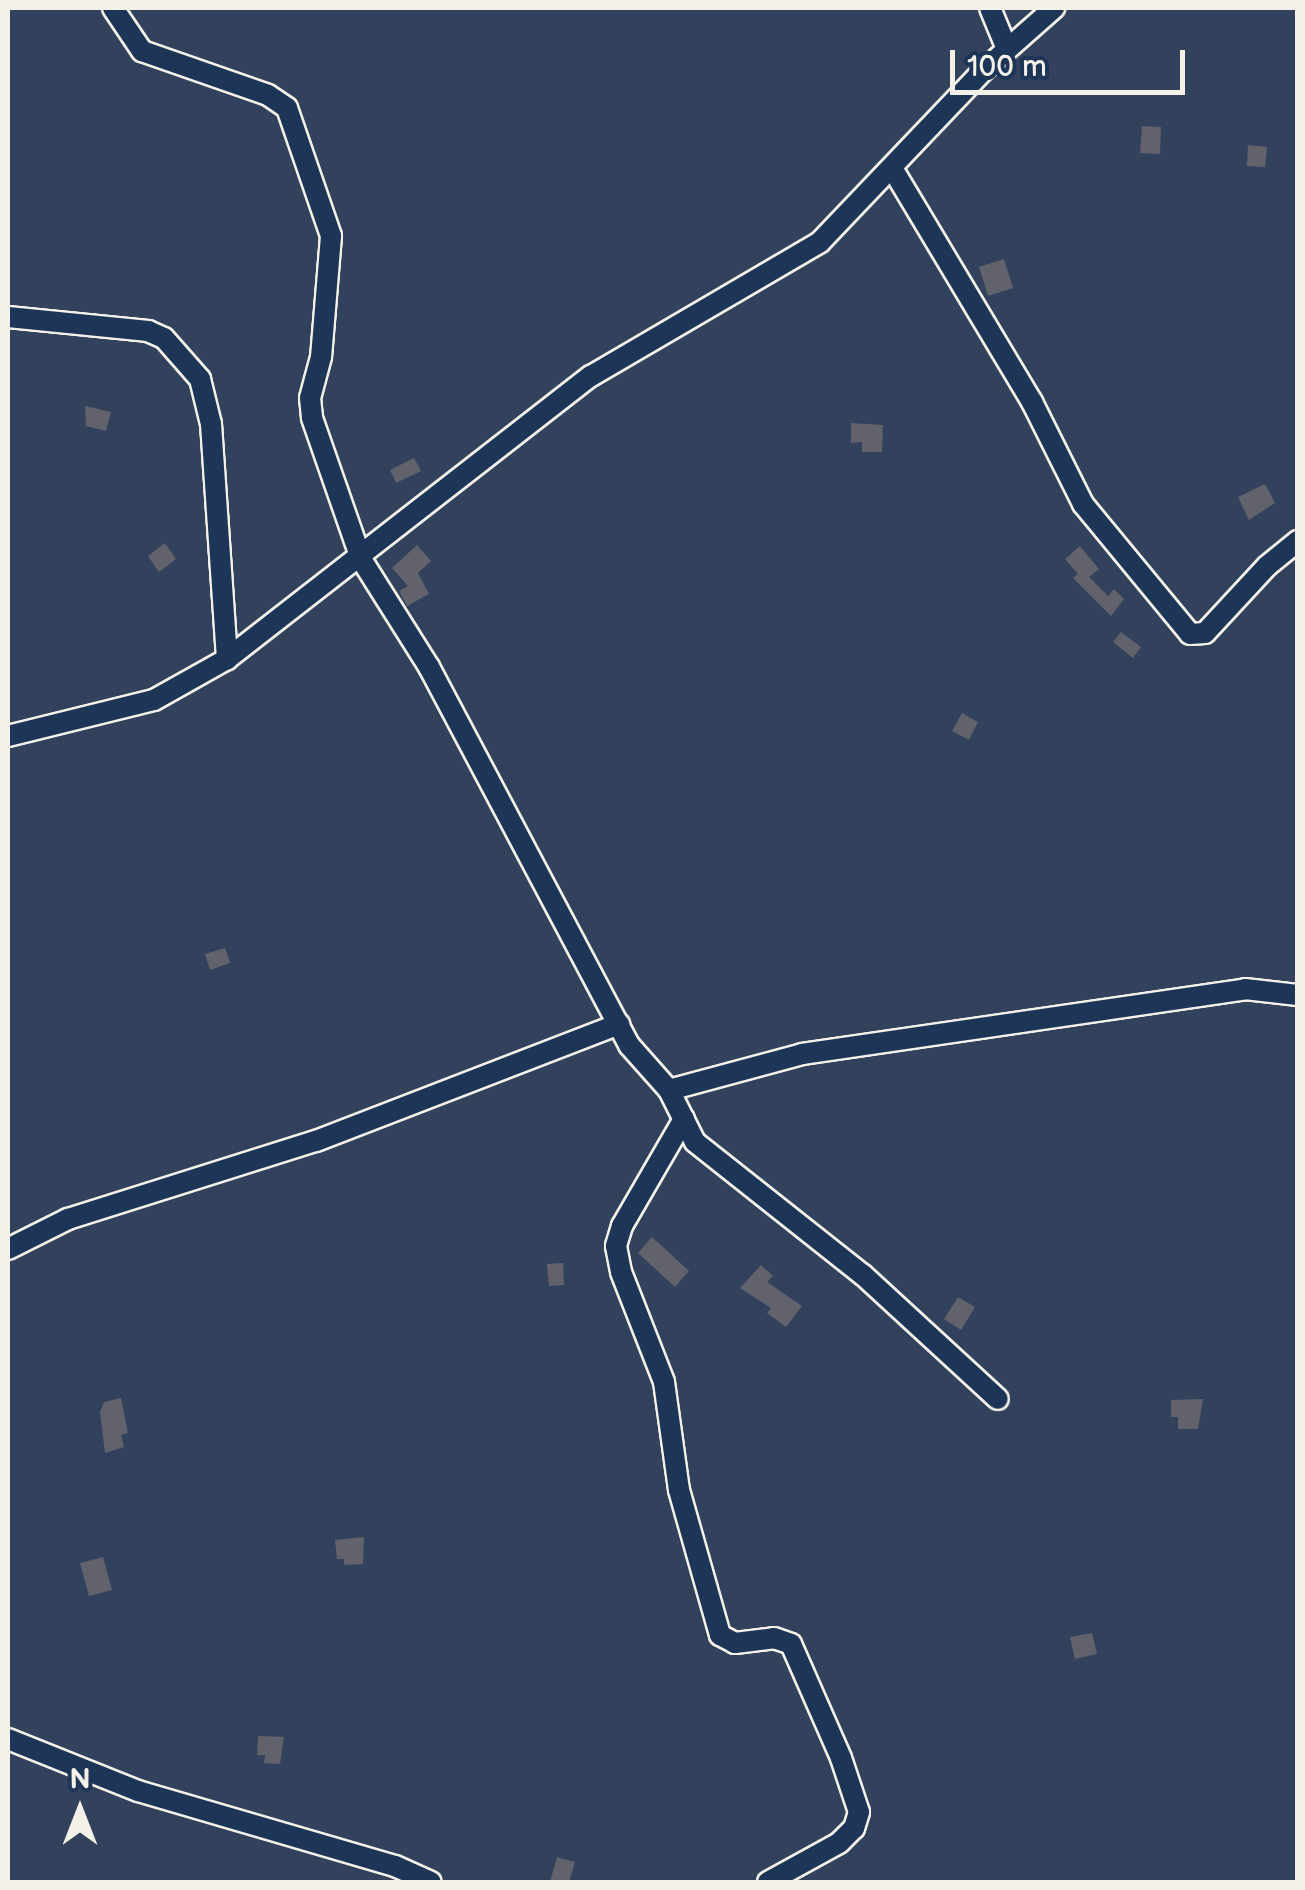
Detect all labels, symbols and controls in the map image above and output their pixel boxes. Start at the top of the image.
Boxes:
scale bar [955,30,1190,92]
text: 100 m [967,49,1047,85]
north arrow [30,1760,130,1860]
text: N [69,1763,91,1796]

